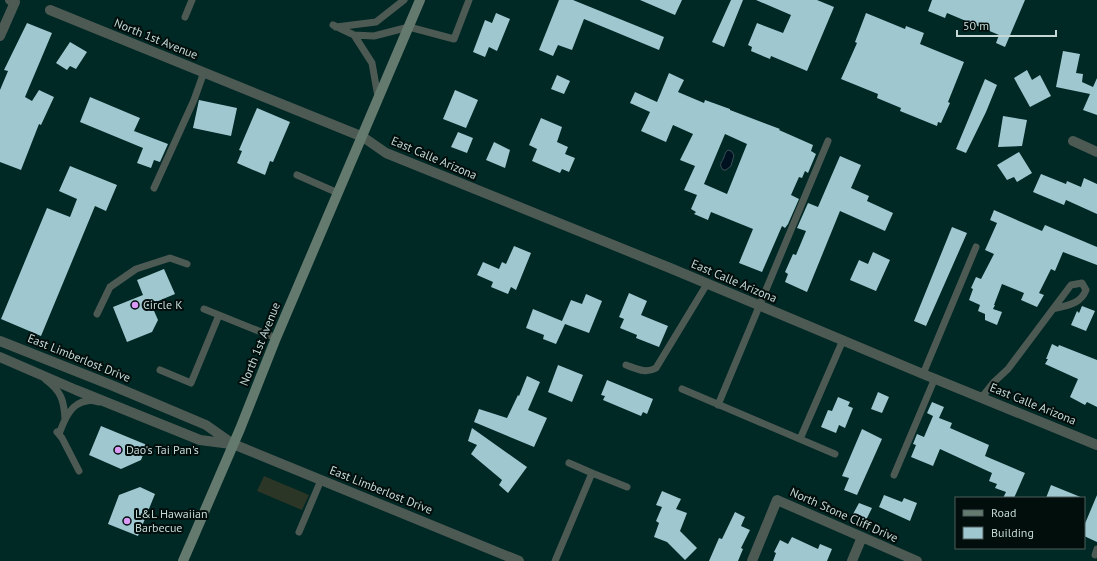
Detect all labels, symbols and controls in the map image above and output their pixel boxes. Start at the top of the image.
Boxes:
scale bar [957,12,1056,38]
street label: North 1st Avenue [112,15,200,62]
text: 50 m [963,18,989,33]
street label: East Calle Arizona [389,133,479,182]
street label: East Calle Arizona [689,256,779,305]
place label: Circle K [143,297,183,312]
marker: Circle K [130,300,140,310]
street label: North 1st Avenue [236,300,283,388]
street label: East Limberlost Drive [26,330,133,385]
street label: East Calle Arizona [988,379,1079,428]
place label: Dao's Tai Pan's [126,442,199,457]
marker: Dao's Tai Pan's [113,445,123,455]
street label: East Limberlost Drive [328,462,435,517]
street label: North Stone Cliff Drive [788,484,901,545]
legend [955,497,1085,549]
text: Road [991,505,1016,520]
place label: L&L Hawaiian Barbecue [135,506,208,535]
marker: L&L Hawaiian Barbecue [122,516,132,526]
text: Building [991,525,1034,540]

